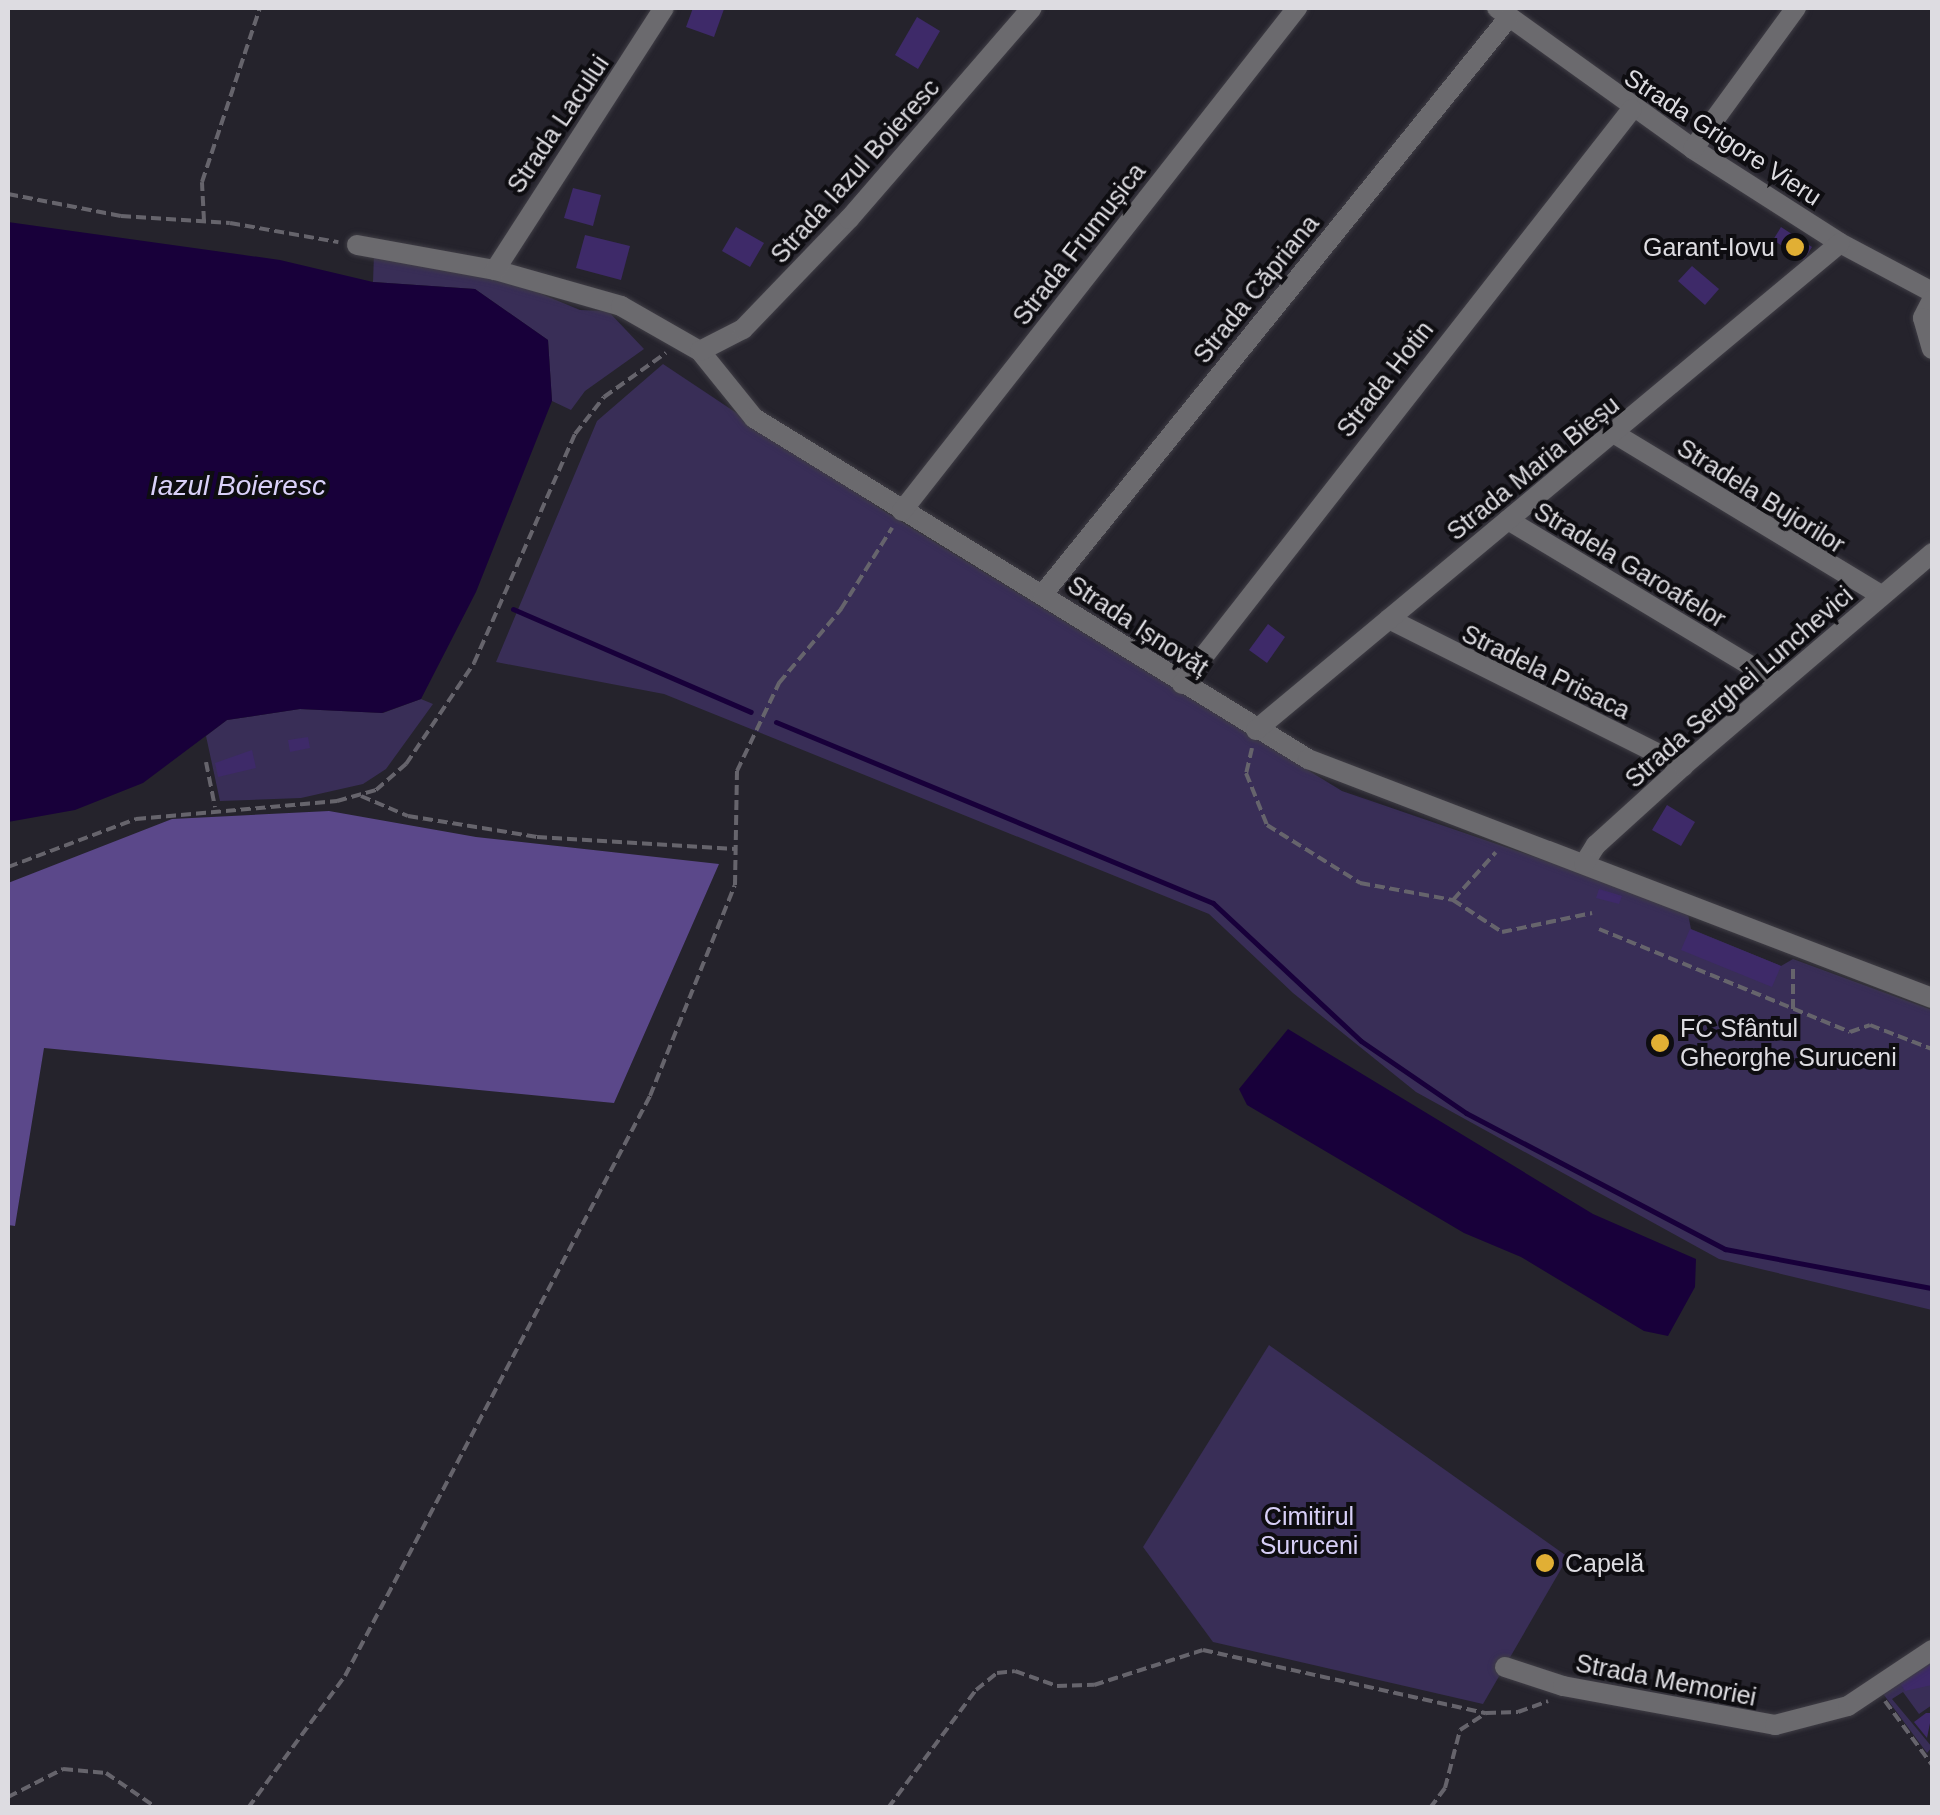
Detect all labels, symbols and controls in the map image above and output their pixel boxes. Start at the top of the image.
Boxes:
street label: Strada Lacului [501,49,615,199]
street label: Strada Grigore Vieru [1619,62,1827,212]
street label: Strada Iazul Boieresc [764,73,946,269]
street label: Strada Frumușica [1006,157,1152,331]
street label: Strada Căpriana [1187,209,1325,369]
place label: Garant-Iovu [1643,232,1775,262]
marker: Garant-Iovu [1784,236,1806,258]
street label: Strada Hotin [1330,315,1440,443]
street label: Strada Maria Bieșu [1441,389,1625,547]
street label: Stradela Bujorilor [1672,432,1850,560]
water label: Iazul Boieresc [150,469,326,503]
street label: Stradela Garoafelor [1529,496,1731,634]
street label: Strada Ișnovăț [1062,570,1214,682]
street label: Strada Serghei Lunchevici [1619,580,1859,794]
street label: Stradela Prisaca [1457,618,1635,726]
place label: FC Sfântul Gheorghe Suruceni [1680,1014,1897,1073]
marker: FC Sfântul Gheorghe Suruceni [1649,1032,1671,1054]
park label: Cimitirul Suruceni [1260,1502,1358,1561]
place label: Capelă [1565,1548,1644,1578]
marker: Capelă [1534,1552,1556,1574]
street label: Strada Memoriei [1573,1648,1759,1712]

